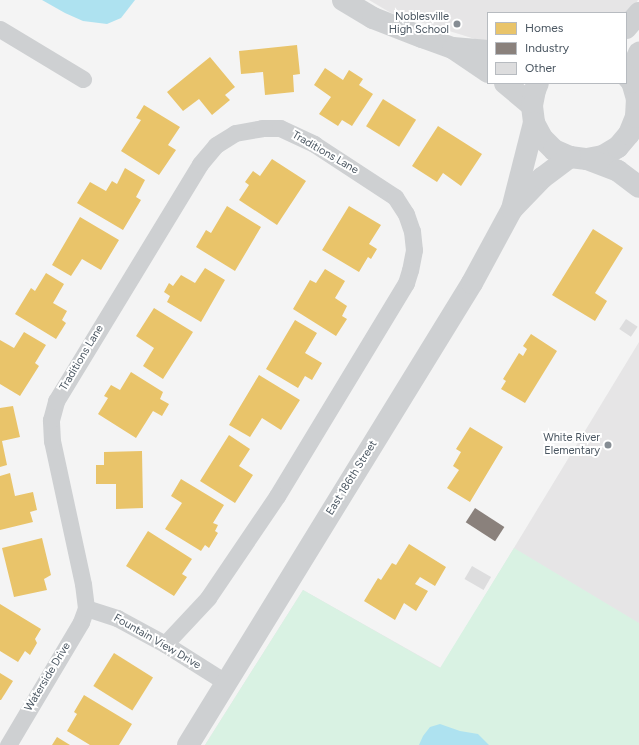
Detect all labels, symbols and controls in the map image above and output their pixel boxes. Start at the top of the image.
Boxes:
place label: Noblesville High School [389,11,449,37]
legend [487,12,627,84]
marker: Noblesville High School [452,19,462,29]
text: Homes [525,21,563,35]
text: Industry [525,41,569,55]
text: Other [525,61,556,75]
street label: Traditions Lane [289,129,361,177]
street label: Traditions Lane [57,323,107,393]
place label: White River Elementary [543,432,600,458]
street label: East 186th Street [324,438,380,518]
marker: White River Elementary [603,440,613,450]
street label: Fountain View Drive [111,612,203,672]
street label: Waterside Drive [22,640,74,714]

